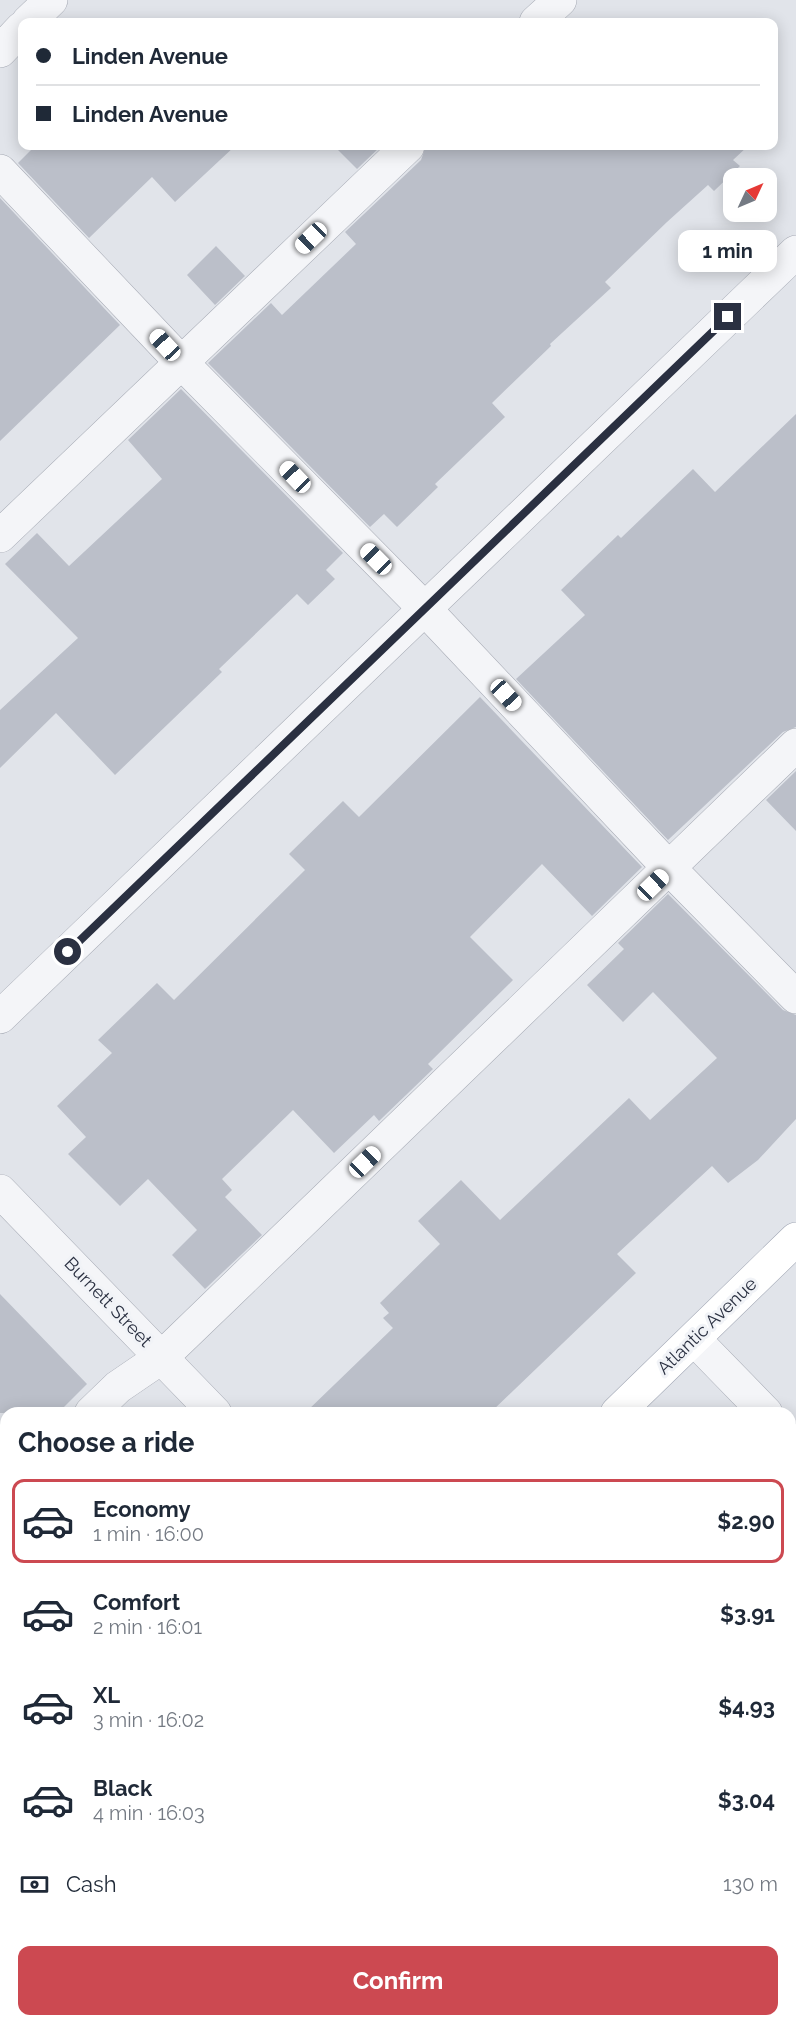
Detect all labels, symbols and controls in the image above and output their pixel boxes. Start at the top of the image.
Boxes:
text: Linden Avenue [72,43,228,69]
text: Linden Avenue [72,101,228,127]
north arrow [723,168,777,222]
map controls [723,168,777,222]
car [292,219,330,257]
callout: 1 min [678,230,777,272]
text: 1 min [702,239,753,263]
route end [714,303,741,330]
car [146,326,184,364]
car [276,458,314,496]
car [357,540,395,578]
car [487,676,525,714]
car [634,866,672,904]
route start [54,938,81,965]
car [346,1143,384,1181]
street label: Burnett Street [60,1252,156,1351]
street label: Atlantic Avenue [653,1273,761,1378]
text: Choose a ride [18,1427,194,1458]
icon: car [21,1494,75,1548]
text: Economy [93,1496,191,1522]
text: $2.90 [717,1508,775,1534]
text: 1 min · 16:00 [93,1522,204,1546]
icon: car [21,1587,75,1641]
text: Comfort [93,1589,180,1615]
text: $3.91 [720,1601,775,1627]
text: 2 min · 16:01 [93,1615,202,1639]
icon: car [21,1680,75,1734]
text: XL [93,1682,120,1708]
text: $4.93 [718,1694,775,1720]
text: 3 min · 16:02 [93,1708,204,1732]
icon: car [21,1773,75,1827]
text: Black [93,1775,152,1801]
text: $3.04 [718,1787,775,1813]
text: 4 min · 16:03 [93,1801,205,1825]
icon: cash [18,1868,51,1901]
text: Cash [66,1871,117,1897]
text: 130 m [723,1872,778,1896]
button: Confirm [18,1946,778,2015]

